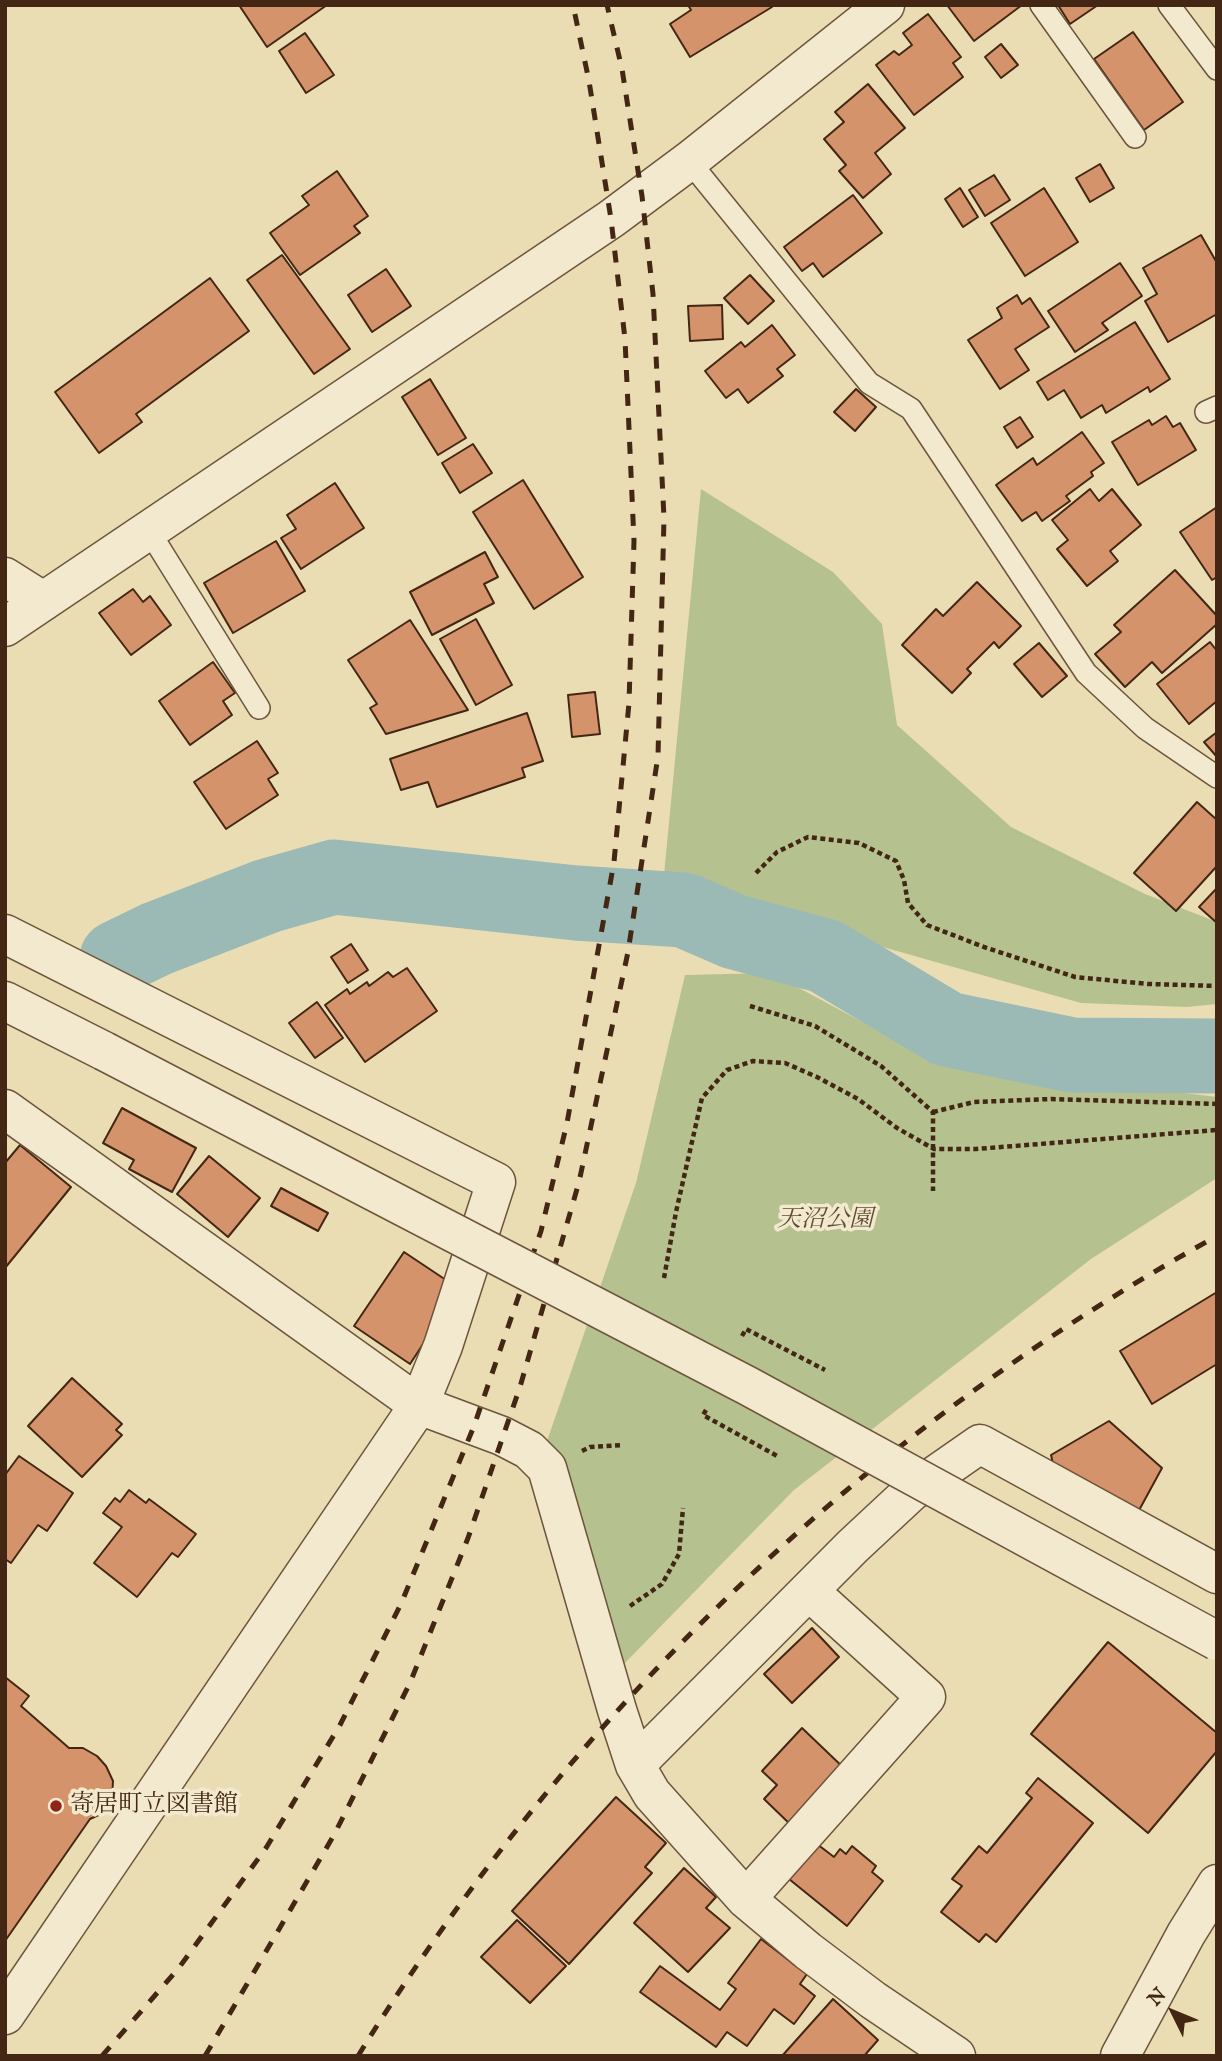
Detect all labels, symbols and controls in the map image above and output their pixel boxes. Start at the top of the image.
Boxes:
park label: 天沼公園 [777,1207,873,1235]
place label: 寄居町立図書館 [70,1792,238,1820]
marker: 寄居町立図書館 [48,1798,64,1814]
north arrow [1138,1977,1208,2047]
text: N [1143,1983,1172,2012]

